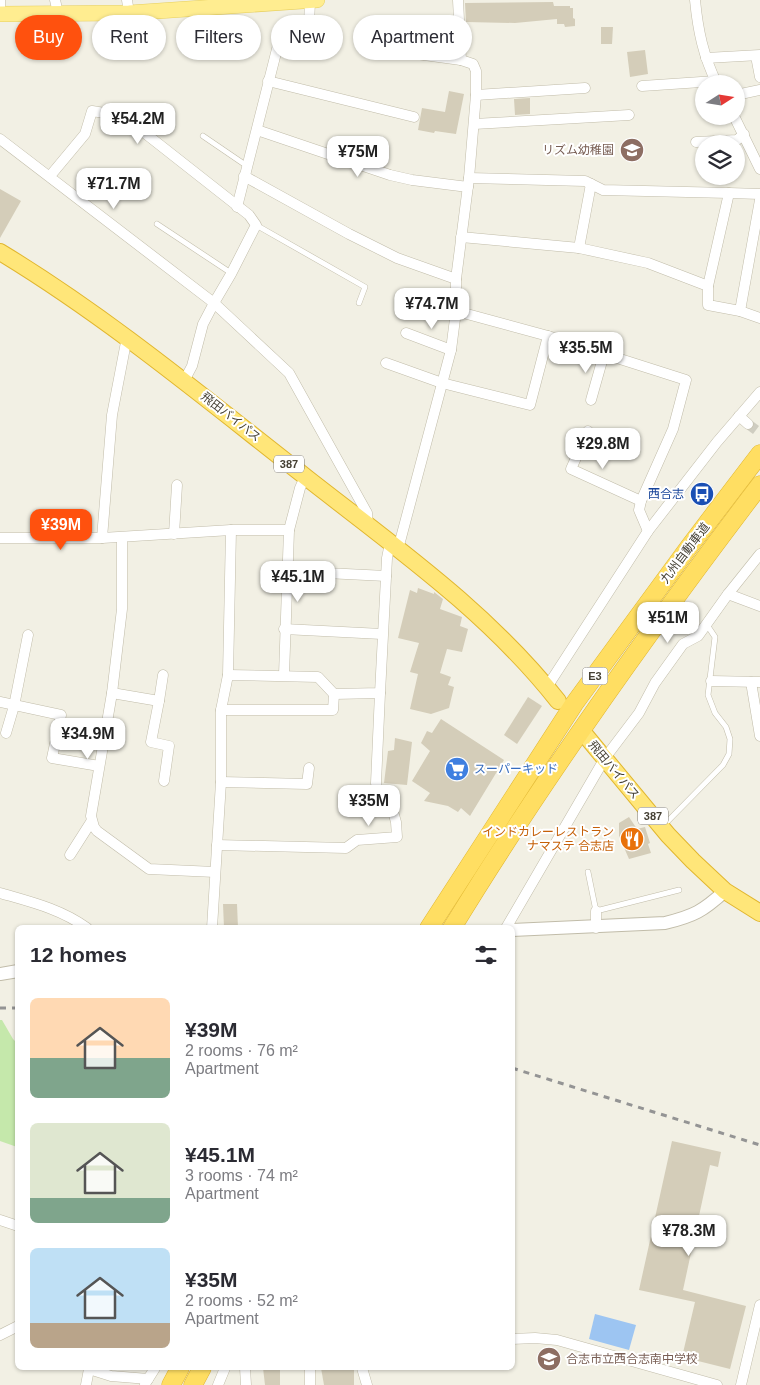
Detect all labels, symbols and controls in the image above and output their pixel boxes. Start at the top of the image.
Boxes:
chip: Buy [15,15,82,60]
chip: Rent [92,15,166,60]
chip: Filters [176,15,261,60]
chip: New [271,15,343,60]
chip: Apartment [353,15,472,60]
north arrow [695,75,745,125]
map controls [695,75,745,185]
pin: ¥54.2M [97,102,179,145]
text: ¥54.2M [111,110,165,127]
button: layers [695,135,745,185]
pin: ¥75M [328,136,388,178]
school or university icon: リズム幼稚園 [619,137,645,163]
text: ¥75M [338,143,378,160]
place label: リズム幼稚園 [542,143,614,157]
pin: ¥71.7M [73,168,155,210]
text: ¥71.7M [87,175,141,192]
pin: ¥74.7M [391,288,473,330]
text: ¥74.7M [405,295,459,312]
pin: ¥35.5M [545,332,627,374]
text: ¥35.5M [559,339,613,356]
street label: 飛田バイパス [198,389,264,445]
pin: ¥29.8M [562,428,644,470]
text: ¥29.8M [576,435,630,452]
road number: 387 [274,456,304,472]
bus stop icon: 西合志 [689,481,715,507]
place label: 西合志 [648,487,684,501]
pin: ¥39M [31,508,91,551]
text: ¥39M [41,516,81,533]
street label: 九州自動車道 [658,520,712,586]
pin: ¥45.1M [257,560,339,603]
text: ¥45.1M [271,568,325,585]
pin: ¥51M [638,602,698,644]
text: ¥51M [648,609,688,626]
road number: E3 [582,668,608,684]
pin: ¥34.9M [47,718,129,760]
text: ¥34.9M [61,725,115,742]
street label: 飛田バイパス [586,738,642,802]
supermarket icon: スーパーキッド [444,756,470,782]
place label: スーパーキッド [474,762,558,776]
pin: ¥35M [339,784,399,827]
text: ¥35M [349,792,389,809]
road number: 387 [638,808,668,824]
place label: インドカレーレストラン ナマステ 合志店 [482,825,614,853]
restaurant icon: インドカレーレストラン ナマステ 合志店 [619,826,645,852]
icon: filters [472,941,500,969]
text: 12 homes [30,943,127,966]
icon: home [70,1018,130,1078]
text: ¥39M [185,1018,238,1041]
text: 2 rooms · 76 m² [185,1042,298,1059]
text: Apartment [185,1060,259,1077]
icon: home [70,1143,130,1203]
text: ¥45.1M [185,1143,255,1166]
text: 3 rooms · 74 m² [185,1167,298,1184]
text: Apartment [185,1185,259,1202]
pin: ¥78.3M [648,1214,730,1257]
text: ¥78.3M [662,1222,716,1239]
icon: home [70,1268,130,1328]
text: ¥35M [185,1268,238,1291]
text: 2 rooms · 52 m² [185,1292,298,1309]
text: Apartment [185,1310,259,1327]
school or university icon: 合志市立西合志南中学校 [536,1346,562,1372]
place label: 合志市立西合志南中学校 [566,1352,698,1366]

